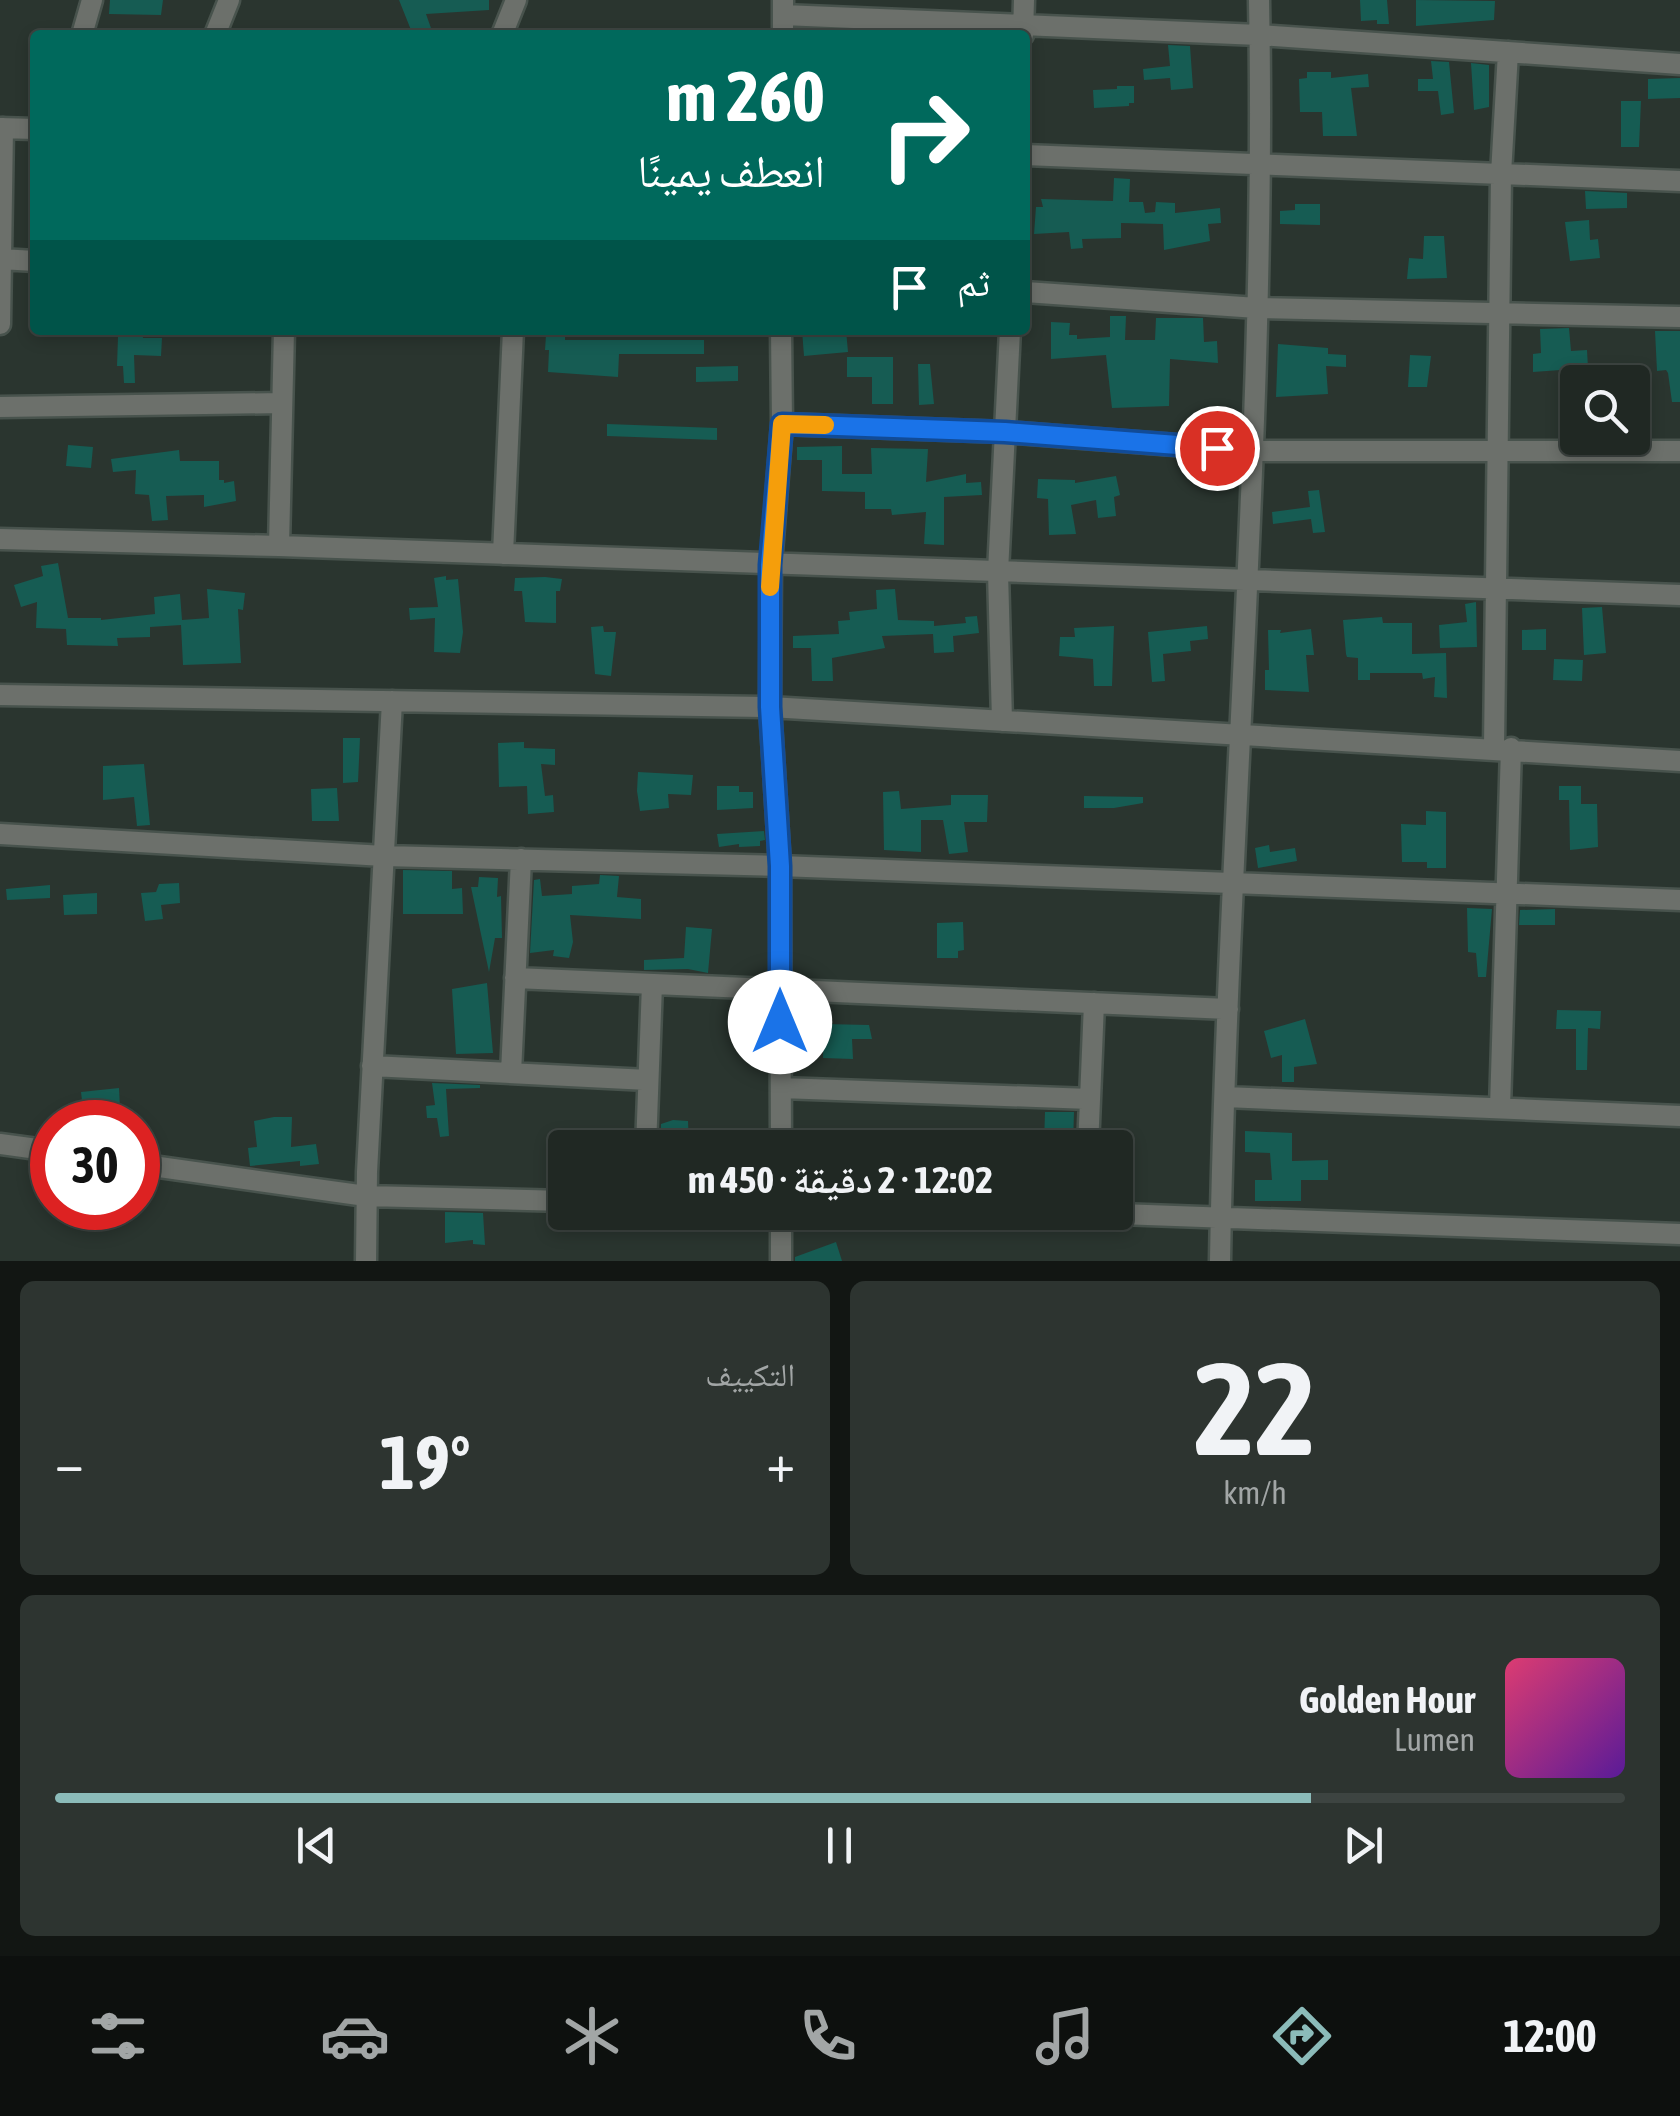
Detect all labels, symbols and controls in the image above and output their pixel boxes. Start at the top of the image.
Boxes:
text: 260 m [666,56,825,136]
icon: right [860,70,990,200]
text: انعطف يمينًا [637,145,825,197]
icon: arrive [882,260,937,315]
text: ثم [957,261,990,304]
map controls [1560,365,1650,455]
button: search [1560,365,1650,455]
pin [1175,406,1260,491]
icon: arrive [1190,421,1245,476]
position arrow [728,970,832,1074]
speed limit sign: 30 [30,1100,160,1230]
text: 12:02 · 2 دقيقة · 450 m [688,1158,993,1201]
text: 22 [1194,1334,1316,1483]
text: التكييف [705,1356,795,1393]
text: 19° [379,1419,471,1505]
text: − [55,1431,84,1494]
text: + [766,1431,795,1494]
text: km/h [1223,1474,1287,1511]
text: Golden Hour [1299,1678,1475,1721]
text: Lumen [1394,1721,1475,1758]
icon: previous [289,1818,344,1873]
icon: pause [812,1818,867,1873]
icon: next [1336,1818,1391,1873]
icon: filters [83,2001,153,2071]
icon: car [320,2001,390,2071]
icon: climate [557,2001,627,2071]
icon: phone [793,2001,863,2071]
icon: music [1030,2001,1100,2071]
icon: directions [1267,2001,1337,2071]
text: 12:00 [1503,2010,1597,2062]

